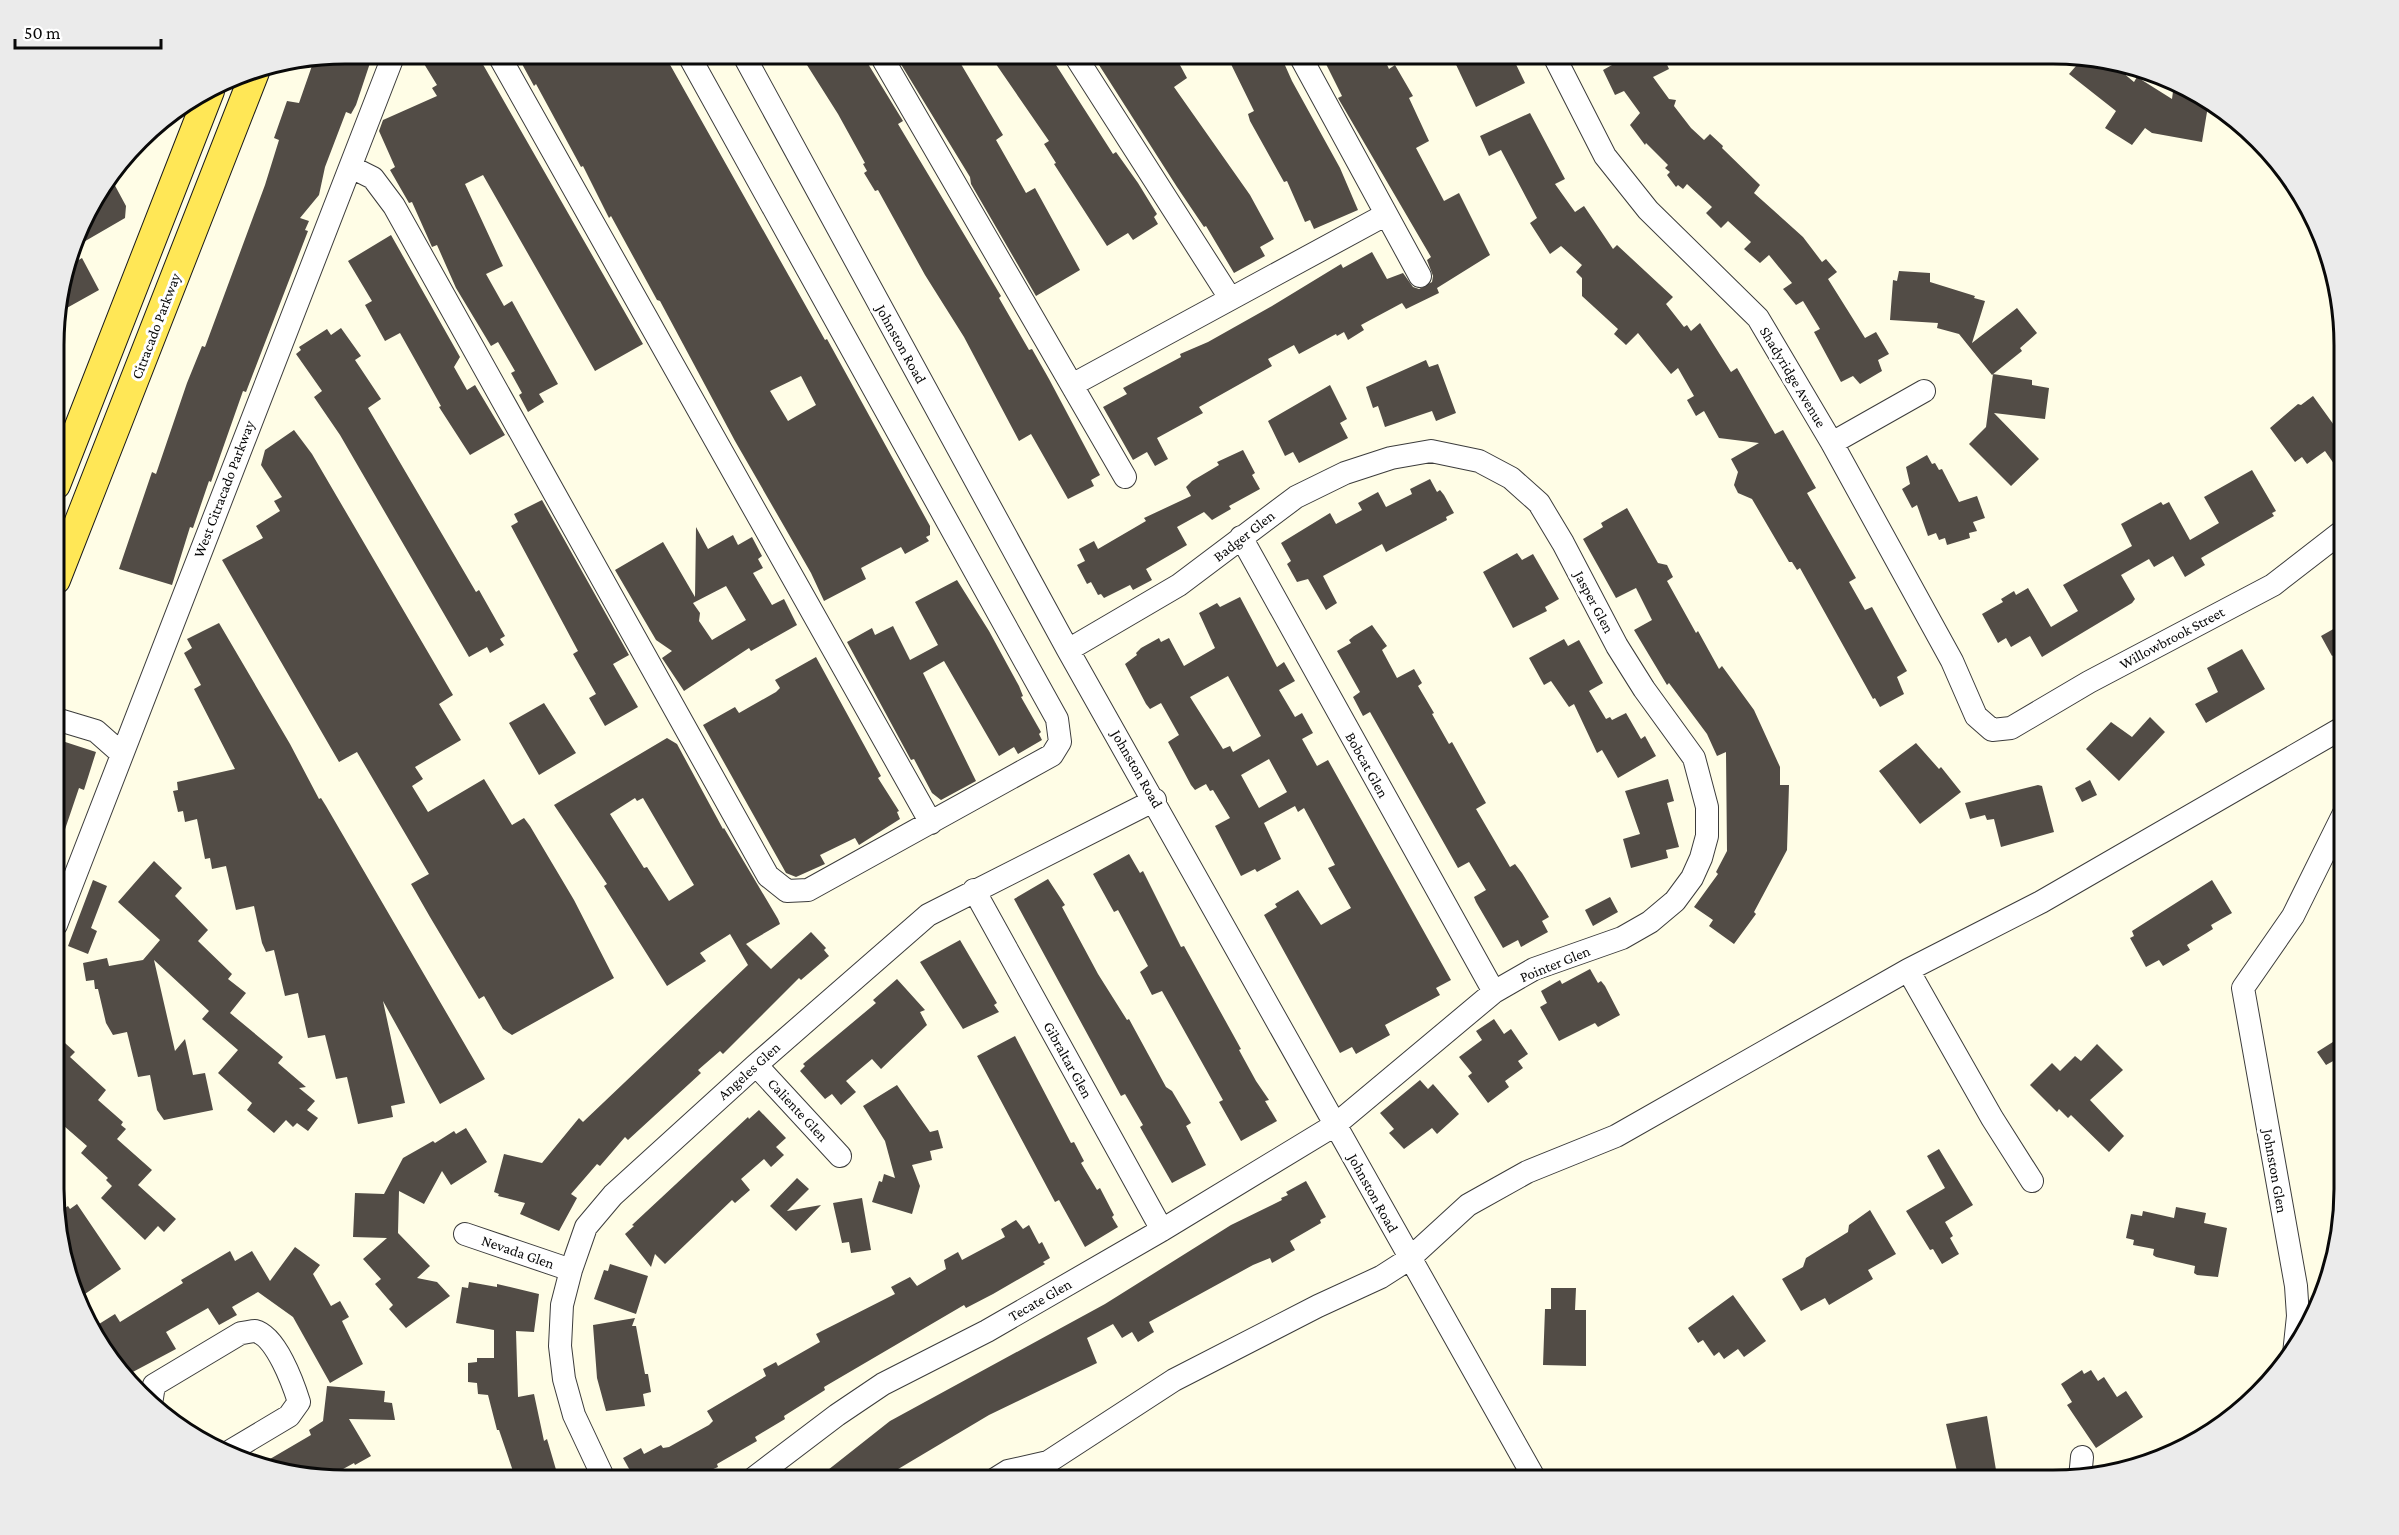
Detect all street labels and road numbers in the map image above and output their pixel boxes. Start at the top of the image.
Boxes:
street label: Citracado Parkway [128,271,185,382]
street label: Johnston Road [871,300,929,387]
street label: Shadyridge Avenue [1756,324,1830,431]
street label: West Citracado Parkway [190,418,259,560]
street label: Badger Glen [1210,507,1278,566]
street label: Jasper Glen [1569,566,1617,636]
street label: Willowbrook Street [2117,603,2228,672]
street label: Johnston Road [1106,725,1166,811]
street label: Bobcat Glen [1342,729,1392,801]
street label: Pointer Glen [1518,943,1592,985]
street label: Gibraltar Glen [1040,1019,1096,1101]
street label: Angeles Glen [715,1039,784,1104]
street label: Caliente Glen [765,1075,831,1145]
street label: Johnston Glen [2258,1126,2290,1214]
street label: Johnston Road [1343,1149,1401,1236]
street label: Nevada Glen [480,1232,556,1272]
street label: Tecate Glen [1006,1276,1074,1324]

